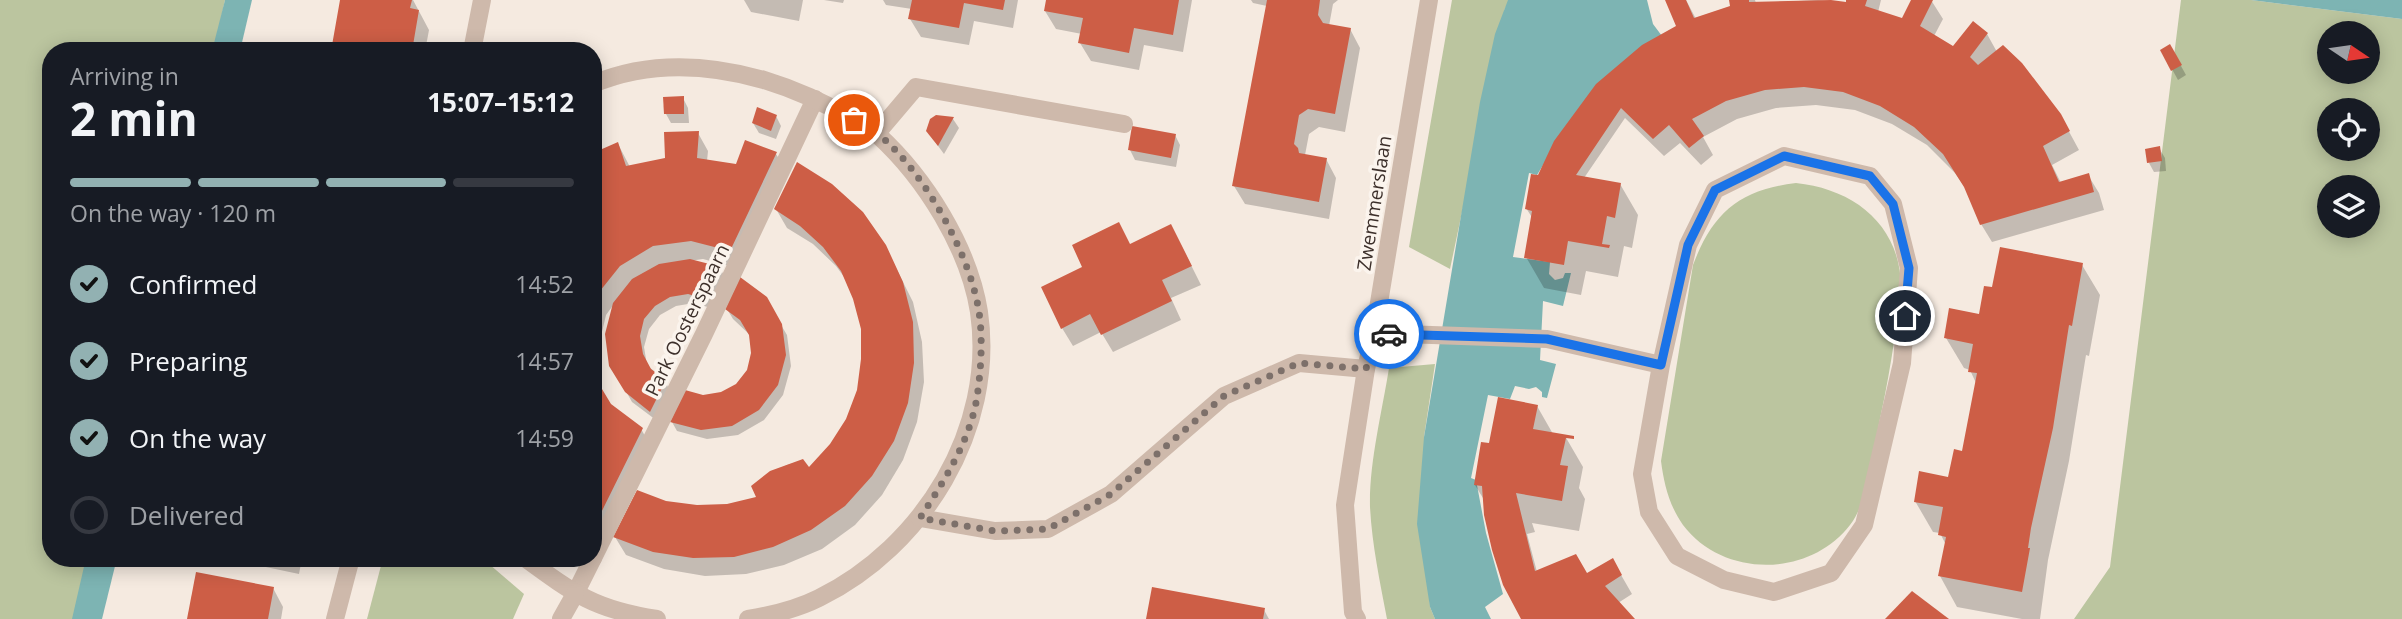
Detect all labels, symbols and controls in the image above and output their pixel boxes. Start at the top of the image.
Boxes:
north arrow [2317,21,2380,84]
map controls [2317,21,2380,238]
text: Arriving in [70,60,179,92]
text: 15:07–15:12 [427,84,574,120]
text: 2 min [70,87,198,149]
pin [824,90,884,150]
button: locate [2317,98,2380,161]
icon: bag [835,101,873,139]
street label: Zwemmerslaan [1350,134,1398,272]
button: layers [2317,175,2380,238]
text: On the way · 120 m [70,197,276,229]
street label: Park Oosterspaarn [639,240,735,400]
icon: check [70,265,108,303]
text: Confirmed [129,266,257,302]
text: 14:52 [515,268,574,300]
pin [1875,286,1935,346]
icon: home [1886,297,1924,335]
courier [1354,299,1424,369]
icon: car [1370,315,1408,353]
icon: check [70,342,108,380]
text: Preparing [129,343,247,379]
text: 14:57 [515,345,574,377]
icon: check [70,419,108,457]
text: On the way [129,420,266,456]
text: 14:59 [515,422,574,454]
text: Delivered [129,497,244,533]

